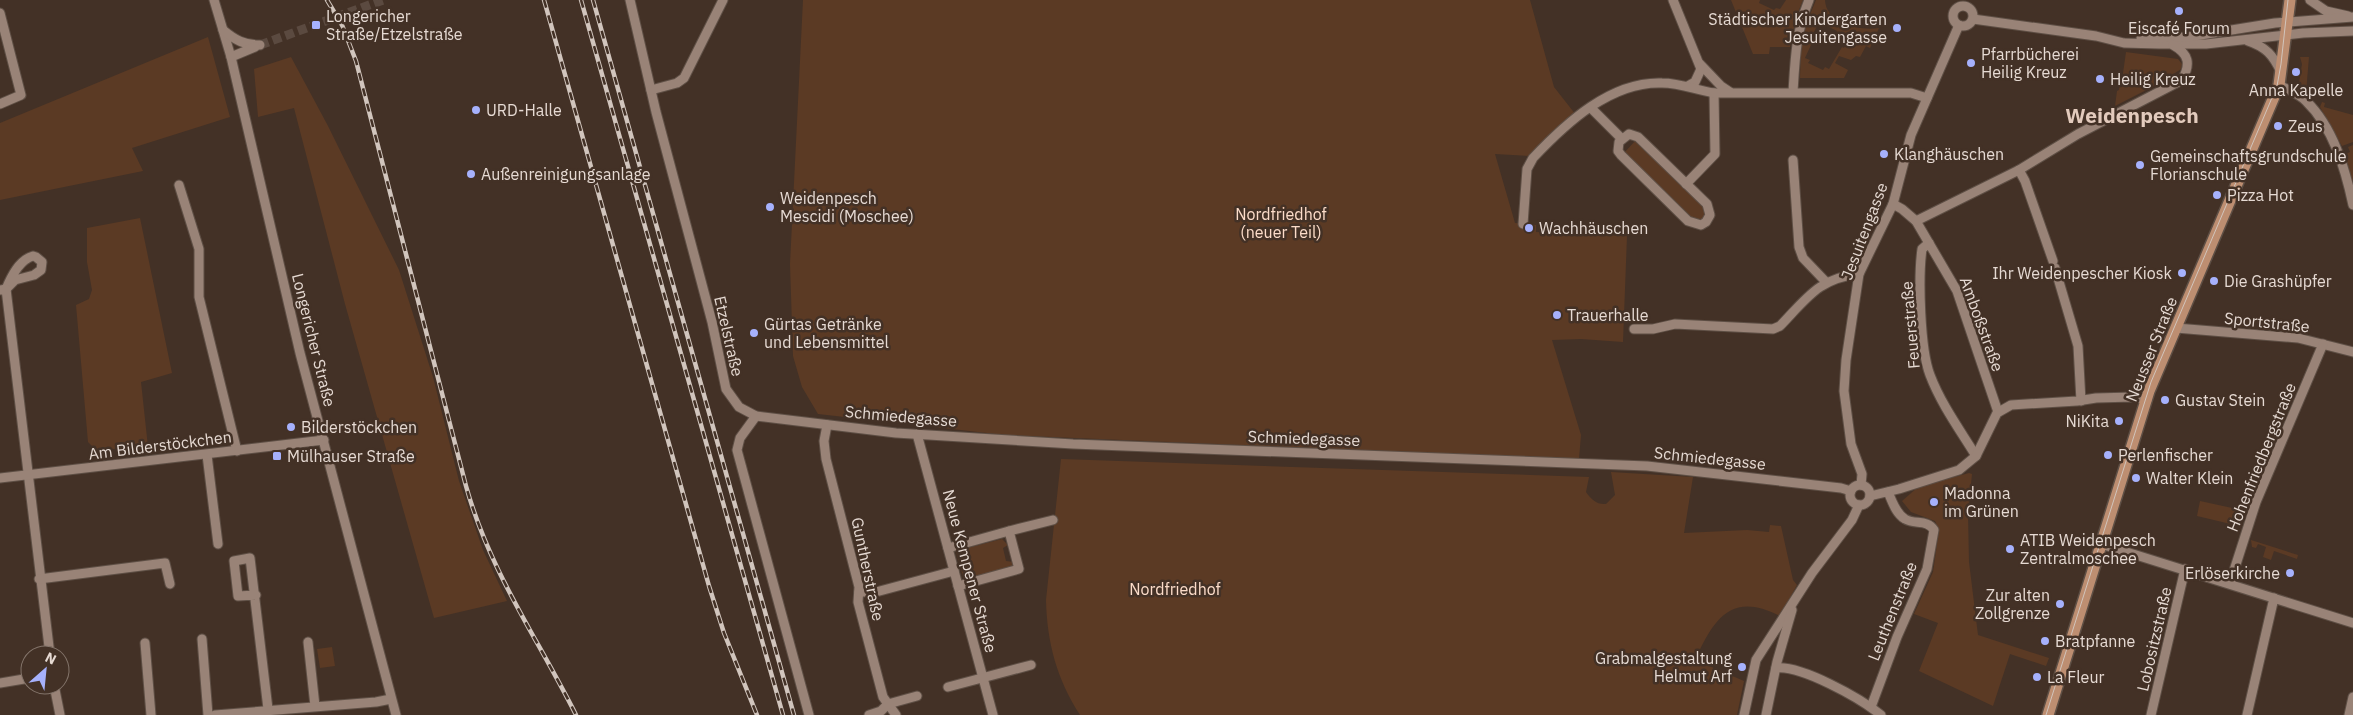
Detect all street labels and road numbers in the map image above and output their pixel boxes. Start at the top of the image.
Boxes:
street label: Jesuitengasse [1836,179,1892,282]
street label: Longericher Straße [288,271,340,409]
street label: Amboßstraße [1956,274,2008,374]
street label: Feuerstraße [1896,280,1924,370]
street label: Neusser Straße [2121,293,2181,404]
street label: Etzelstraße [710,294,748,378]
street label: Sportstraße [2223,308,2311,336]
street label: Hohenfriedbergstraße [2222,379,2300,534]
street label: Schmiedegasse [844,401,958,431]
street label: Am Bilderstöckchen [87,426,233,464]
street label: Schmiedegasse [1247,426,1361,450]
street label: Schmiedegasse [1653,442,1767,474]
street label: Neue Kempener Straße [939,487,1001,655]
street label: Guntherstraße [847,515,889,623]
street label: Leuthenstraße [1863,558,1921,663]
street label: Lobositzstraße [2132,585,2176,693]

